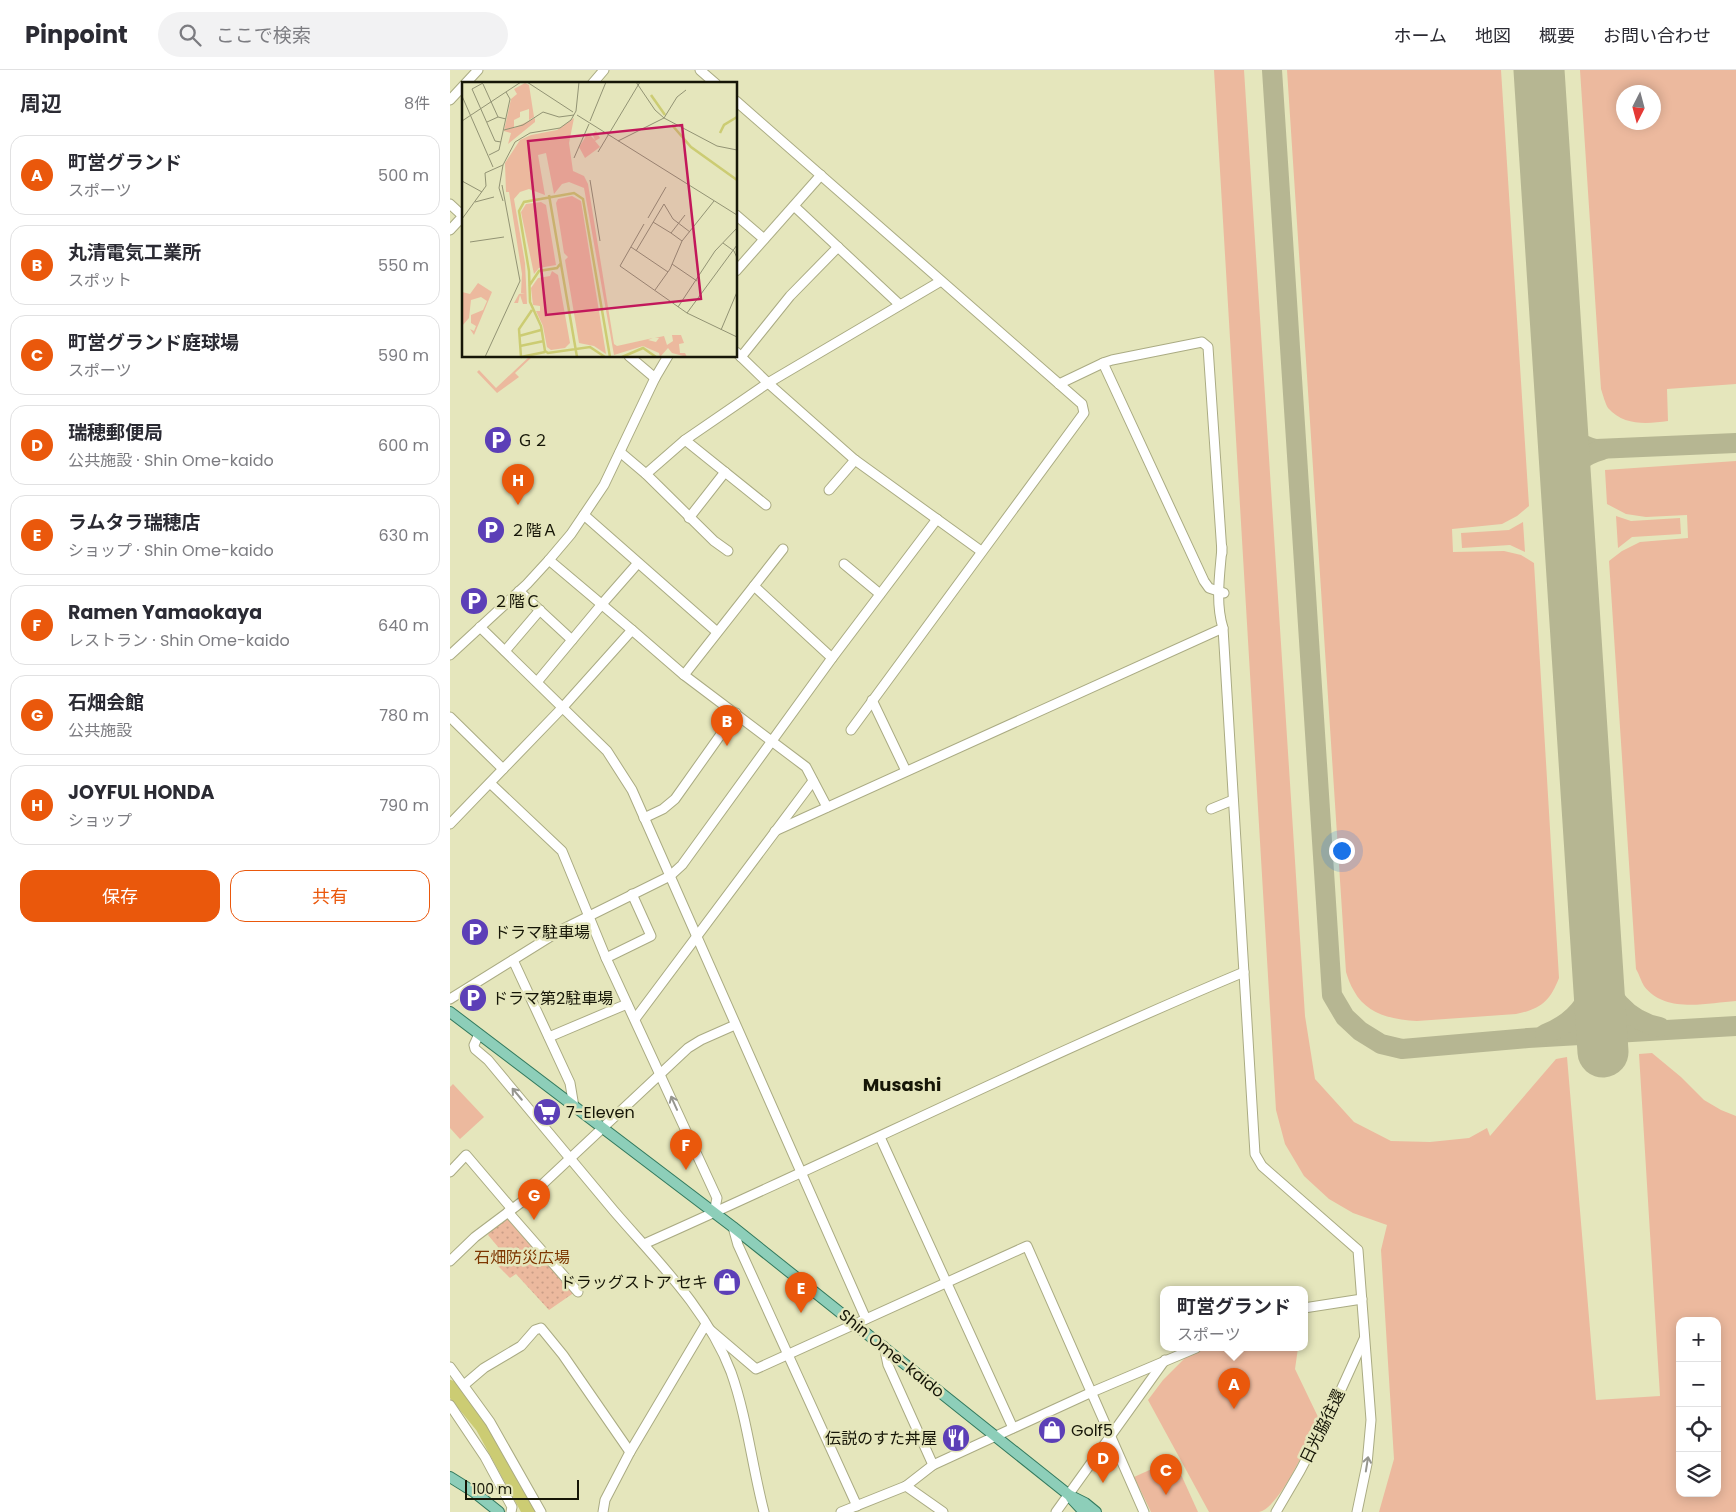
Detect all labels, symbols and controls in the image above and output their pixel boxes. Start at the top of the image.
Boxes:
search box [158,12,508,57]
text: Pinpoint [25,18,128,51]
icon: search [176,21,204,49]
text: ここで検索 [216,22,311,49]
text: ホーム [1394,23,1447,48]
text: 地図 [1475,23,1511,48]
text: 概要 [1539,23,1575,48]
text: お問い合わせ [1603,23,1711,48]
inset map [462,82,738,358]
north arrow [1616,85,1661,130]
text: 周辺 [20,89,62,118]
text: 8件 [404,92,430,115]
text: 町営グランド [68,149,182,176]
text: A [31,164,43,187]
text: 500 m [378,164,429,187]
text: スポーツ [68,179,132,202]
text: 丸清電気工業所 [68,239,201,266]
text: B [32,254,42,277]
text: 550 m [378,254,429,277]
text: スポット [68,269,132,292]
text: 町営グランド庭球場 [68,329,239,356]
text: C [31,344,43,367]
text: 590 m [378,344,429,367]
text: スポーツ [68,359,132,382]
text: 瑞穂郵便局 [68,419,163,446]
parking icon: Ｇ２ [483,425,513,455]
place label: Ｇ２ [517,429,549,452]
text: D [31,434,43,457]
text: 600 m [378,434,429,457]
text: 公共施設 · Shin Ome-kaido [68,449,274,472]
pin: H [502,464,534,505]
text: ラムタラ瑞穂店 [68,509,200,536]
parking icon: ２階Ａ [476,515,506,545]
place label: ２階Ａ [510,519,558,542]
text: E [33,524,41,547]
text: 630 m [379,524,429,547]
text: ショップ · Shin Ome-kaido [68,539,274,562]
parking icon: ２階Ｃ [459,586,489,616]
place label: ２階Ｃ [493,590,541,613]
text: Ramen Yamaokaya [68,599,262,626]
text: F [33,614,41,637]
text: 640 m [378,614,429,637]
text: レストラン · Shin Ome-kaido [68,629,290,652]
text: 石畑会館 [68,689,144,716]
text: G [31,704,43,727]
text: 780 m [379,704,429,727]
pin: B [711,705,743,746]
text: 公共施設 [68,719,132,742]
text: JOYFUL HONDA [68,779,214,806]
text: H [31,794,43,817]
text: 790 m [379,794,429,817]
text: ショップ [68,809,132,832]
your location [1329,838,1355,864]
button: 保存 [20,870,220,922]
button: 共有 [230,870,430,922]
parking icon: ドラマ駐車場 [460,917,490,947]
place label: ドラマ駐車場 [494,921,590,944]
parking icon: ドラマ第2駐車場 [458,983,488,1013]
place label: ドラマ第2駐車場 [492,987,613,1010]
district label: Musashi [863,1072,941,1097]
one-way arrow [511,1087,522,1100]
one-way arrow [668,1096,678,1111]
supermarket icon: 7-Eleven [532,1097,562,1127]
place label: 7-Eleven [566,1101,635,1124]
pin: F [670,1129,702,1170]
pin: G [518,1179,550,1220]
park label: 石畑防災広場 [474,1246,570,1269]
shop icon: ドラッグストア セキ [712,1267,742,1297]
place label: ドラッグストア セキ [560,1271,708,1294]
pin: E [785,1272,817,1313]
popup [1160,1286,1308,1351]
text: 町営グランド [1177,1293,1291,1320]
street label: Shin Ome-kaido [834,1304,949,1403]
map controls [1676,1317,1721,1497]
button: + [1676,1317,1721,1362]
text: スポーツ [1177,1323,1241,1346]
button: − [1676,1362,1721,1407]
pin: A [1218,1368,1250,1409]
street label: 日光脇往還 [1295,1385,1350,1467]
button: locate [1676,1407,1721,1452]
shop icon: Golf5 [1037,1415,1067,1445]
place label: Golf5 [1071,1419,1113,1442]
restaurant icon: 伝説のすた丼屋 [941,1423,971,1453]
place label: 伝説のすた丼屋 [825,1427,937,1450]
pin: D [1087,1442,1119,1483]
button: layers [1676,1452,1721,1497]
pin: C [1150,1454,1182,1495]
one-way arrow [1362,1457,1372,1473]
scale bar [465,1477,579,1500]
text: 100 m [472,1479,512,1499]

